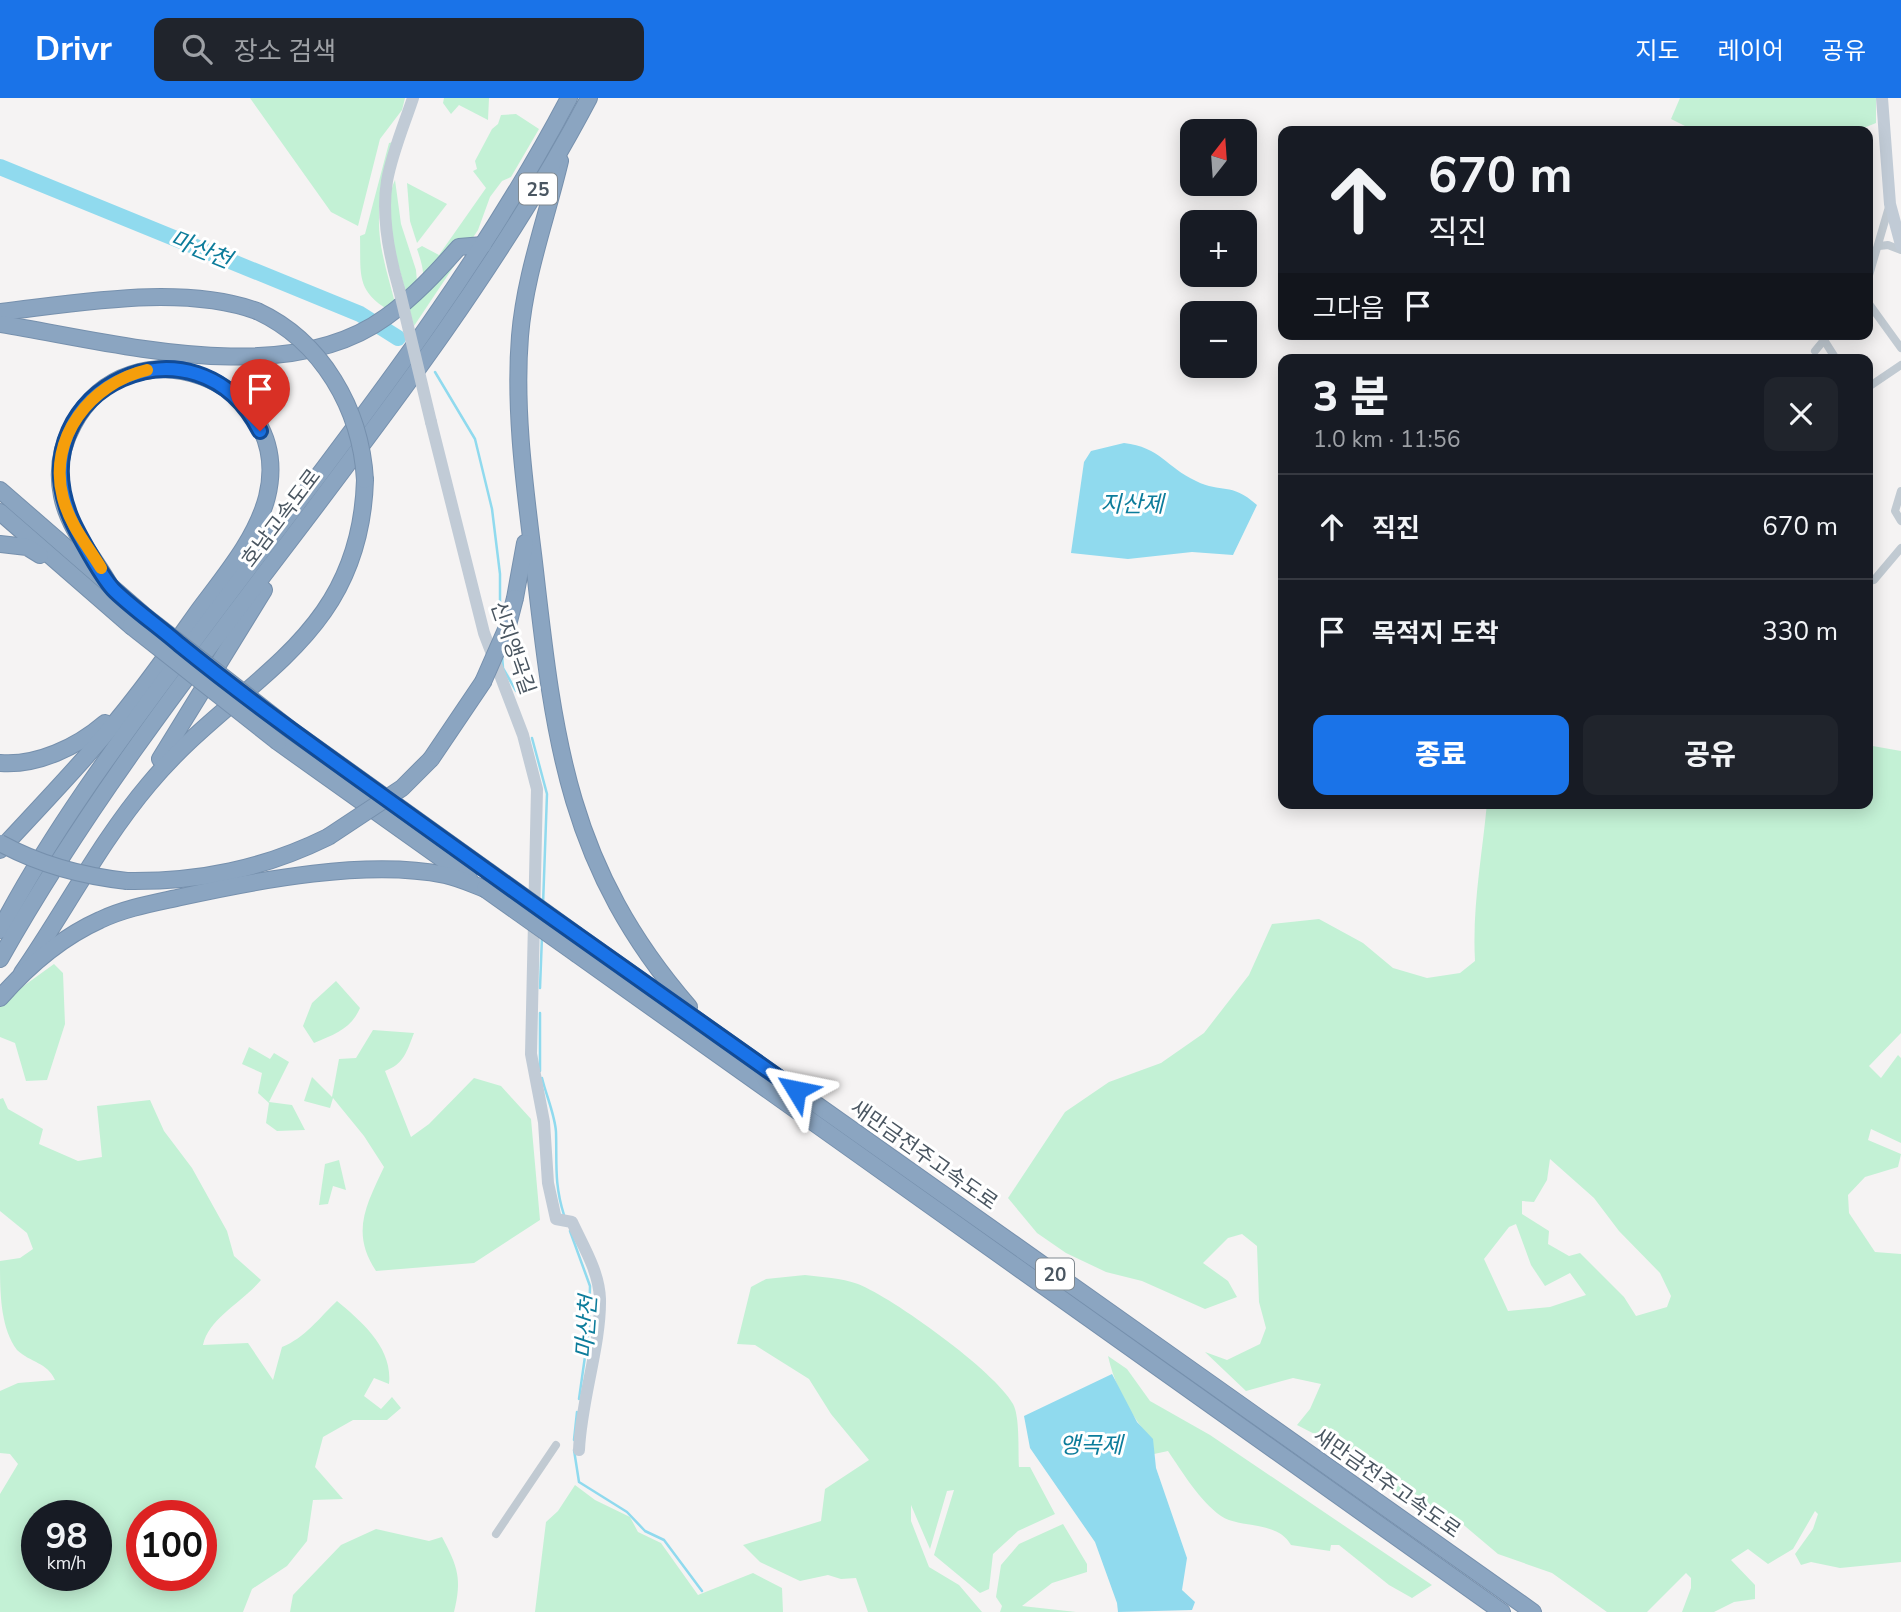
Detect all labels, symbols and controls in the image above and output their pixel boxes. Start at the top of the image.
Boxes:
search box [154,18,644,81]
text: Drivr [35,27,112,72]
icon: search [178,30,216,68]
text: 장소 검색 [234,34,336,69]
text: 지도 [1635,35,1680,67]
text: 레이어 [1718,35,1784,67]
text: 공유 [1822,35,1866,67]
north arrow [1180,119,1256,196]
map controls [1180,119,1257,378]
text: 670 m [1428,142,1572,209]
icon: ahead [1313,154,1404,245]
road number: 25 [519,174,557,204]
button: + [1180,210,1257,287]
text: 직진 [1428,211,1487,254]
water label: 마산천 [166,223,239,277]
icon: arrive [1399,287,1437,325]
text: 그다음 [1313,291,1385,326]
button: − [1180,301,1257,378]
pin [230,359,290,431]
text: 3 분 [1313,369,1389,426]
icon: arrive [241,370,279,408]
button: close [1764,377,1838,451]
text: 1.0 km · 11:56 [1313,424,1460,455]
street label: 호남고속도로 [235,463,327,573]
water label: 지산제 [1100,489,1167,520]
icon: ahead [1313,508,1351,546]
text: 670 m [1762,509,1838,544]
text: 직진 [1372,511,1420,546]
street label: 신지앵곡길 [484,598,542,698]
icon: arrive [1313,613,1351,651]
text: 330 m [1762,614,1838,649]
text: 목적지 도착 [1372,616,1499,651]
button: 종료 [1313,715,1569,795]
button: 공유 [1583,715,1838,795]
position arrow [759,1053,833,1127]
street label: 새만금전주고속도로 [845,1094,1003,1216]
road number: 20 [1036,1258,1074,1290]
water label: 마산천 [569,1291,604,1360]
street label: 새만금전주고속도로 [1308,1422,1466,1544]
water label: 앵곡제 [1059,1430,1126,1461]
speed limit sign: 100 [126,1500,217,1591]
text: 98 [45,1513,88,1560]
text: km/h [47,1551,86,1575]

